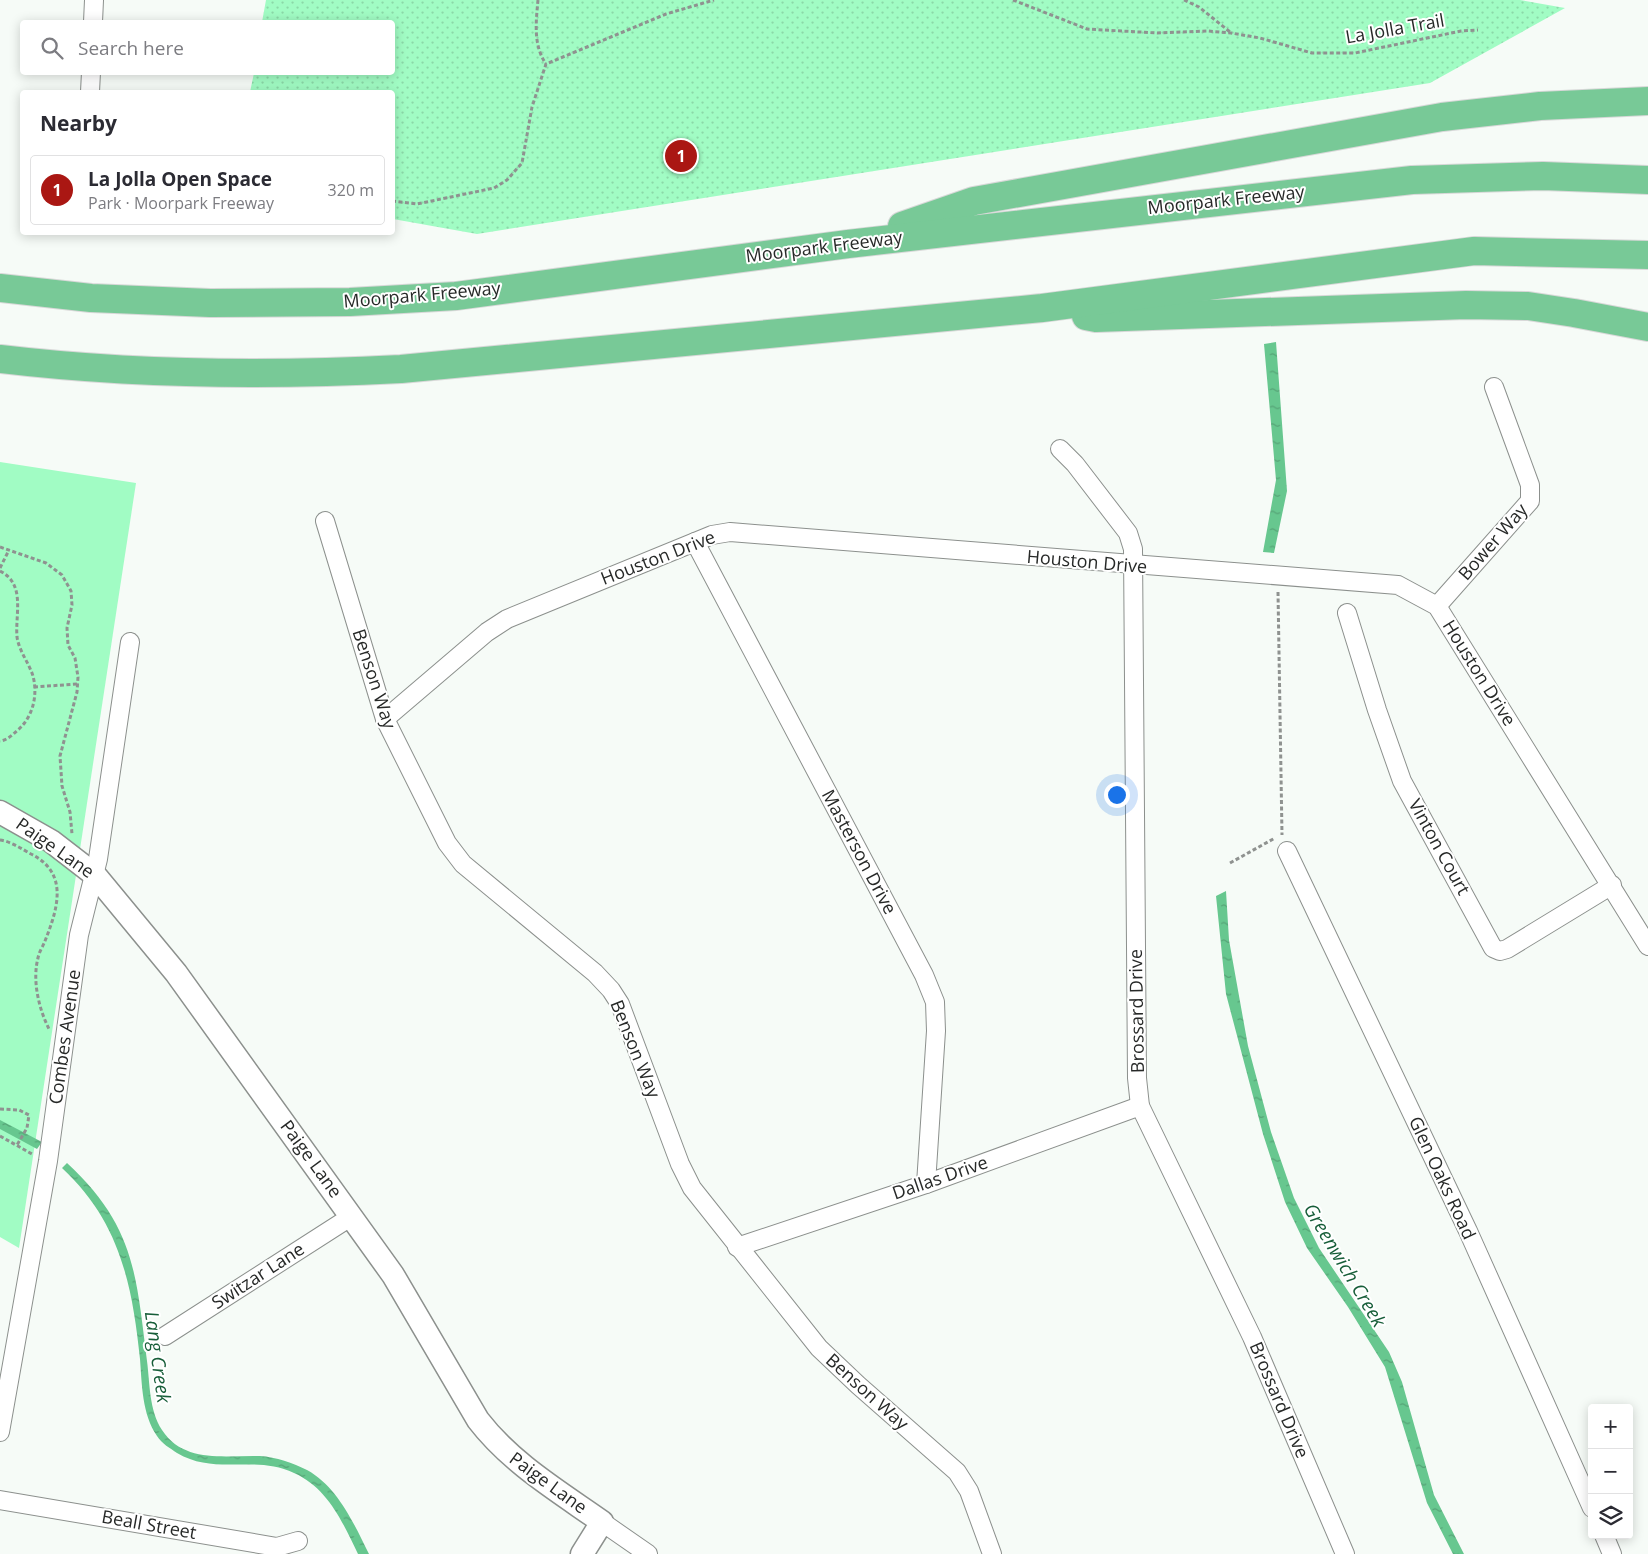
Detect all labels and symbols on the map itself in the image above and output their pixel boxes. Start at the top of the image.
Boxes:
street label: La Jolla Trail [1344,8,1446,49]
pin: 1 [665,137,697,175]
street label: Moorpark Freeway [1146,179,1306,219]
street label: Moorpark Freeway [744,224,904,268]
street label: Moorpark Freeway [342,275,502,313]
street label: Bower Way [1452,497,1533,585]
street label: Houston Drive [597,524,718,590]
street label: Houston Drive [1026,544,1148,578]
street label: Houston Drive [1438,615,1522,730]
street label: Benson Way [348,626,403,733]
your location [1104,782,1130,808]
street label: Masterson Drive [817,785,903,918]
street label: Vinton Court [1404,794,1476,899]
street label: Paige Lane [12,811,100,883]
street label: Brossard Drive [1123,949,1149,1073]
street label: Combes Avenue [43,968,85,1106]
street label: Benson Way [605,996,667,1102]
street label: Glen Oaks Road [1404,1112,1482,1243]
street label: Paige Lane [276,1115,348,1202]
street label: Dallas Drive [889,1150,991,1205]
water label: Greenwich Creek [1298,1198,1393,1332]
street label: Switzar Lane [207,1236,308,1314]
water label: Lang Creek [139,1309,177,1405]
street label: Brossard Drive [1245,1338,1315,1461]
street label: Benson Way [821,1348,915,1435]
street label: Paige Lane [505,1446,592,1518]
street label: Beall Street [100,1504,198,1544]

